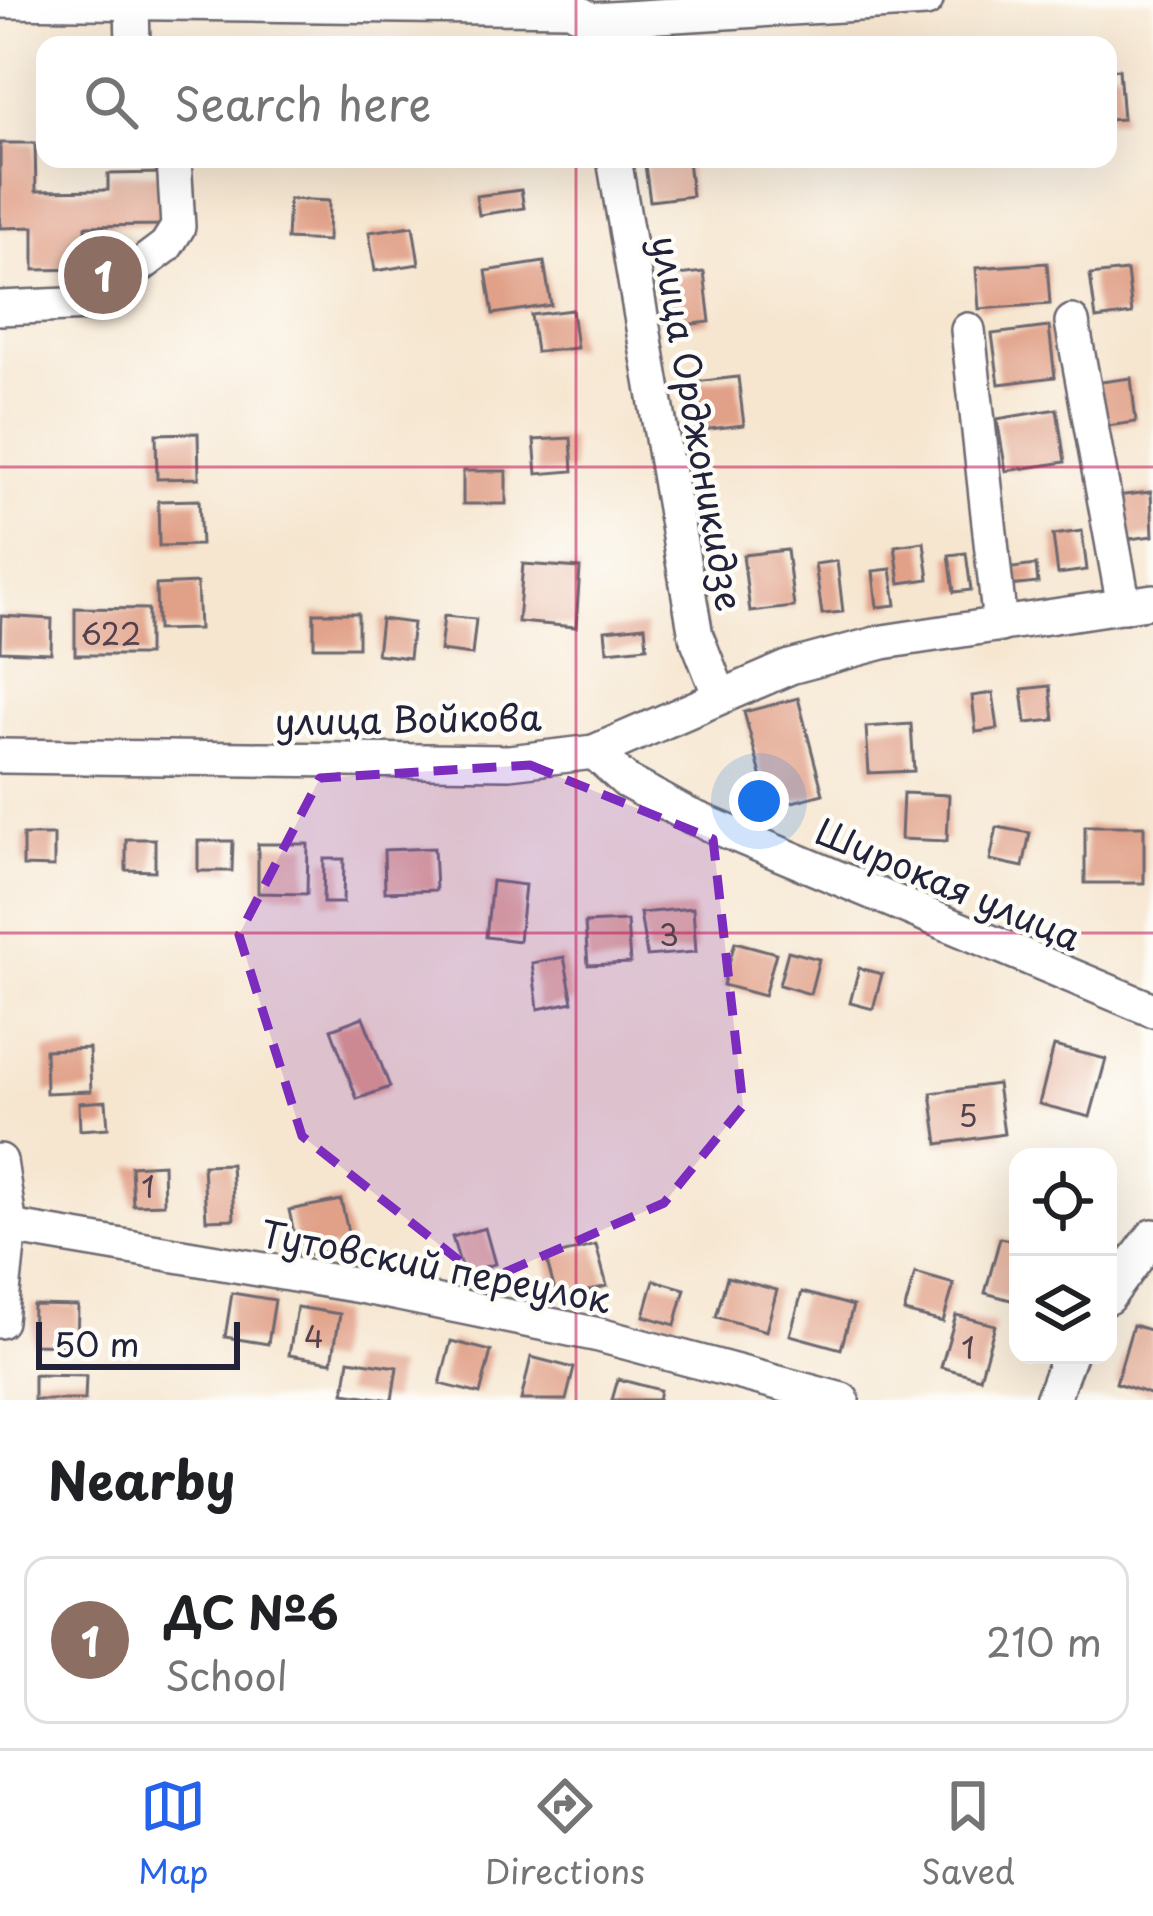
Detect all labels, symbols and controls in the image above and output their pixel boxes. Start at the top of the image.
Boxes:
search box [36,36,1117,168]
text: Search here [174,68,431,136]
icon: search [78,69,144,135]
pin: 1 [64,230,142,320]
street label: улица Орджоникидзе [639,231,759,615]
house number: 622 [81,610,141,655]
street label: улица Войкова [274,689,543,747]
your location [729,771,789,831]
street label: Широкая улица [808,803,1090,963]
house number: 3 [659,911,679,956]
house number: 5 [958,1092,978,1137]
map controls [1009,1148,1117,1364]
button: locate [1009,1148,1117,1256]
house number: 1 [141,1163,155,1208]
street label: Тутовский переулок [257,1205,616,1326]
button: layers [1009,1256,1117,1364]
house number: 4 [304,1313,324,1358]
scale bar [36,1316,240,1369]
text: 50 m [54,1318,140,1368]
house number: 1 [961,1324,975,1369]
text: Nearby [48,1440,235,1517]
text: ДС №6 [165,1577,339,1645]
text: 1 [81,1611,99,1670]
text: 210 m [986,1611,1102,1670]
text: School [165,1645,288,1704]
tab: Map [138,1773,209,1895]
tab: Directions [485,1773,645,1895]
tab: Saved [921,1773,1015,1895]

